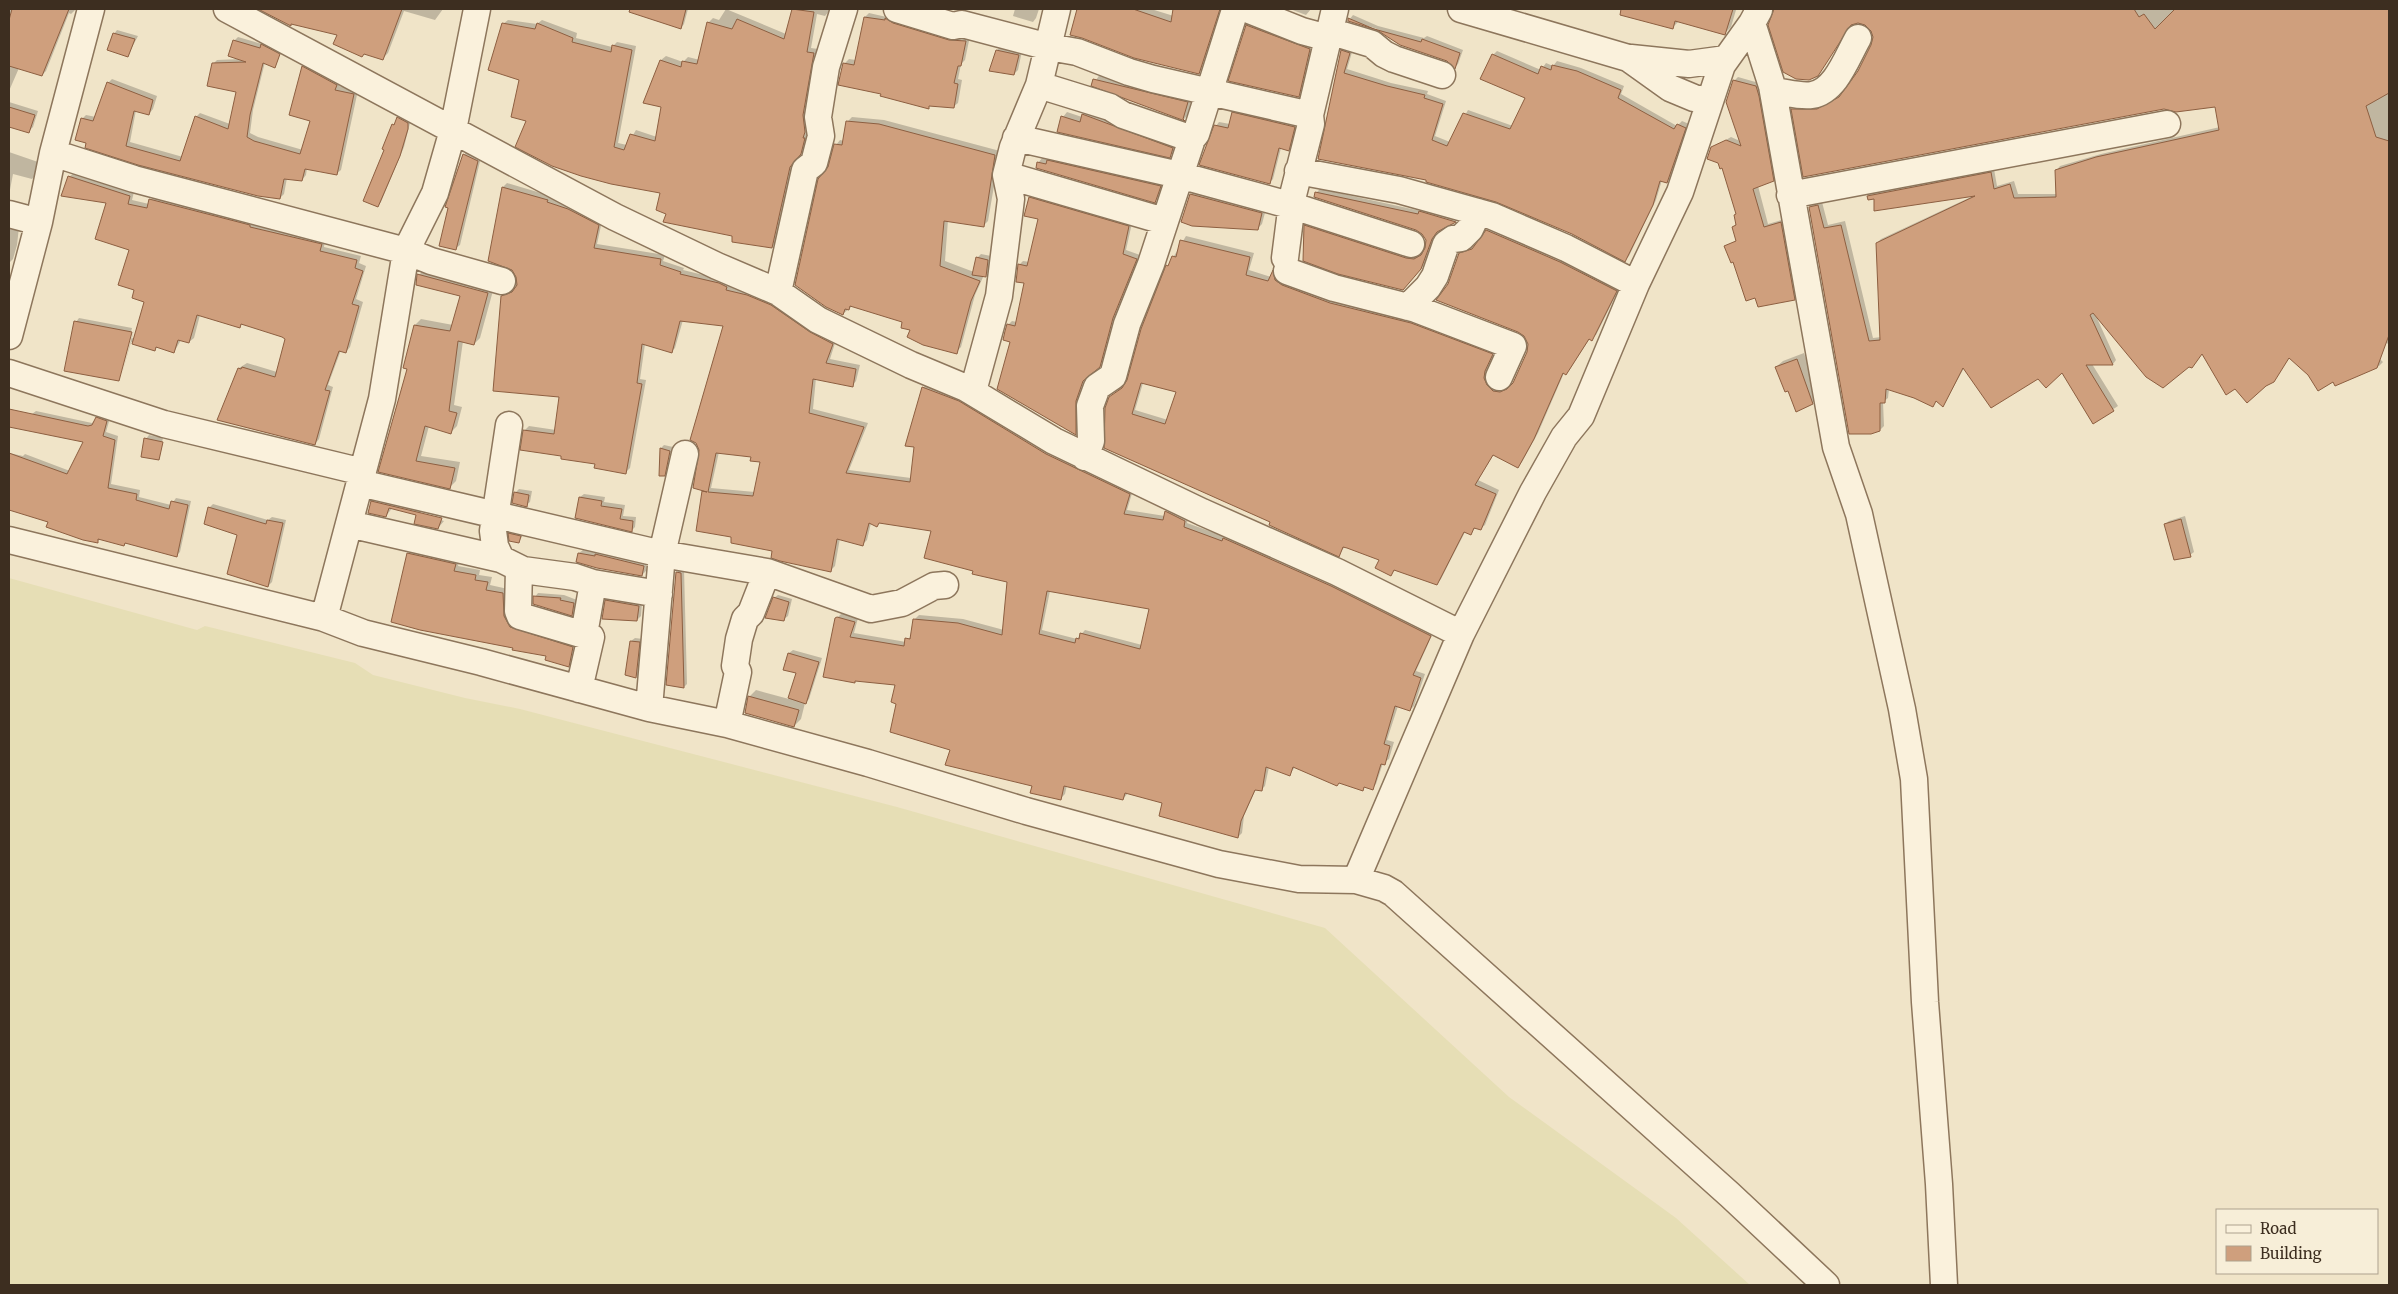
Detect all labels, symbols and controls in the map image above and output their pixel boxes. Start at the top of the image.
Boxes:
legend [2216,1209,2378,1274]
text: Road [2260,1219,2296,1238]
text: Building [2260,1244,2322,1263]

